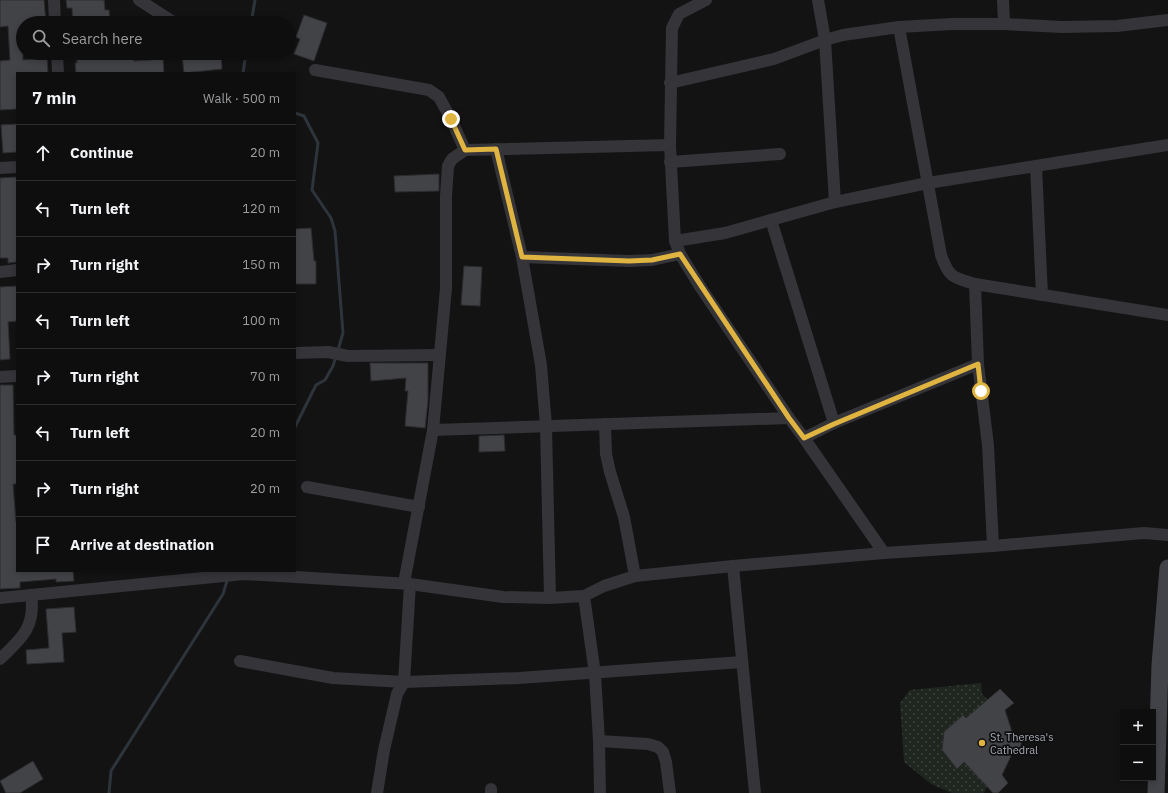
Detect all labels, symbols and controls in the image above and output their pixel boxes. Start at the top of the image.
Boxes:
search box [16,16,296,60]
icon: search [30,27,52,49]
text: Search here [62,29,142,48]
text: 7 min [32,87,76,109]
text: Walk · 500 m [203,90,280,107]
route end [442,110,460,128]
icon: ahead [32,142,54,164]
text: Continue [70,143,134,162]
text: 20 m [250,144,280,161]
icon: left [32,198,54,220]
text: Turn left [70,199,130,218]
text: 120 m [242,200,280,217]
icon: right [32,254,54,276]
text: Turn right [70,255,139,274]
text: 150 m [242,256,280,273]
icon: left [32,310,54,332]
text: Turn left [70,311,130,330]
text: 100 m [242,312,280,329]
icon: right [32,366,54,388]
text: Turn right [70,367,139,386]
text: 70 m [250,368,280,385]
route start [972,382,990,400]
icon: left [32,422,54,444]
text: Turn left [70,423,130,442]
text: 20 m [250,424,280,441]
icon: right [32,478,54,500]
text: Turn right [70,479,139,498]
text: 20 m [250,480,280,497]
icon: arrive [32,534,54,556]
text: Arrive at destination [70,535,214,554]
map controls [1120,709,1156,781]
button: + [1120,709,1156,745]
place label: St. Theresa's Cathedral [990,730,1054,757]
marker: St. Theresa's Cathedral [977,738,987,748]
button: − [1120,745,1156,781]

